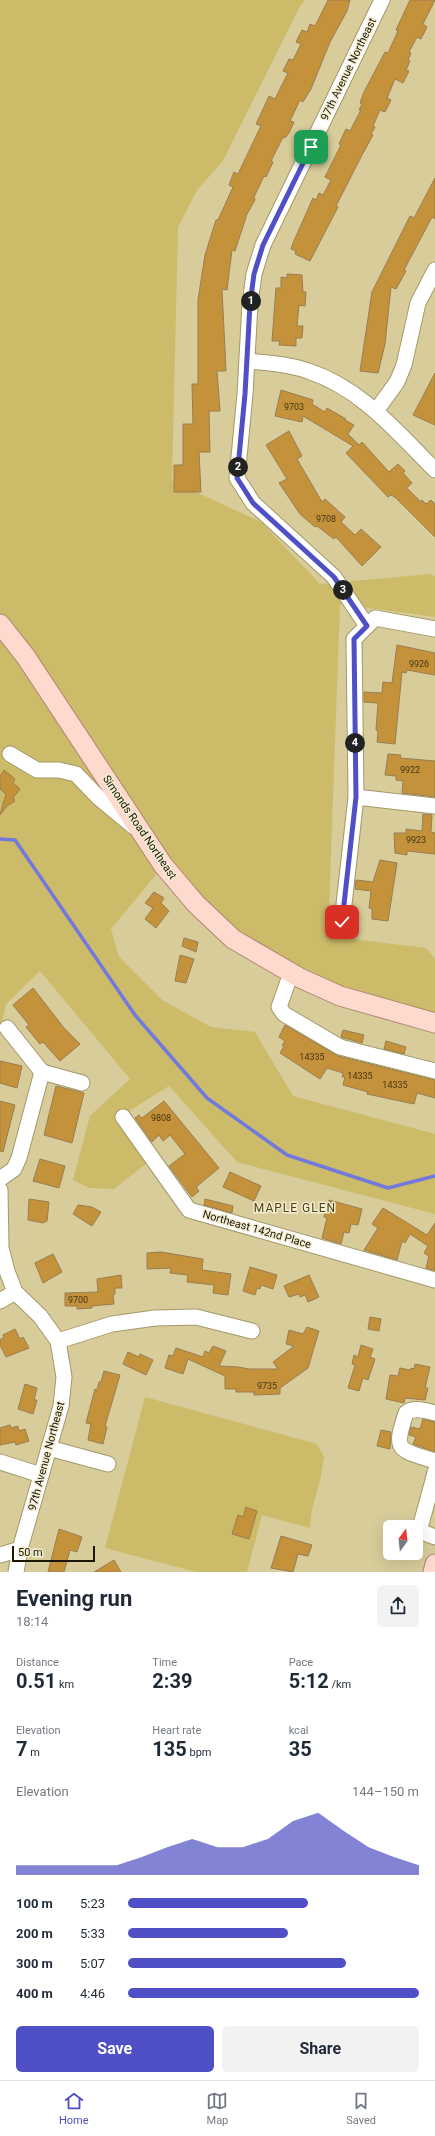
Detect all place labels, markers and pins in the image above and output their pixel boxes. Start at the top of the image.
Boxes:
pin [294,130,328,164]
pin: 1 [241,291,261,311]
pin: 2 [228,457,248,477]
pin: 3 [333,580,353,600]
pin: 4 [345,733,365,753]
pin [325,905,359,939]

